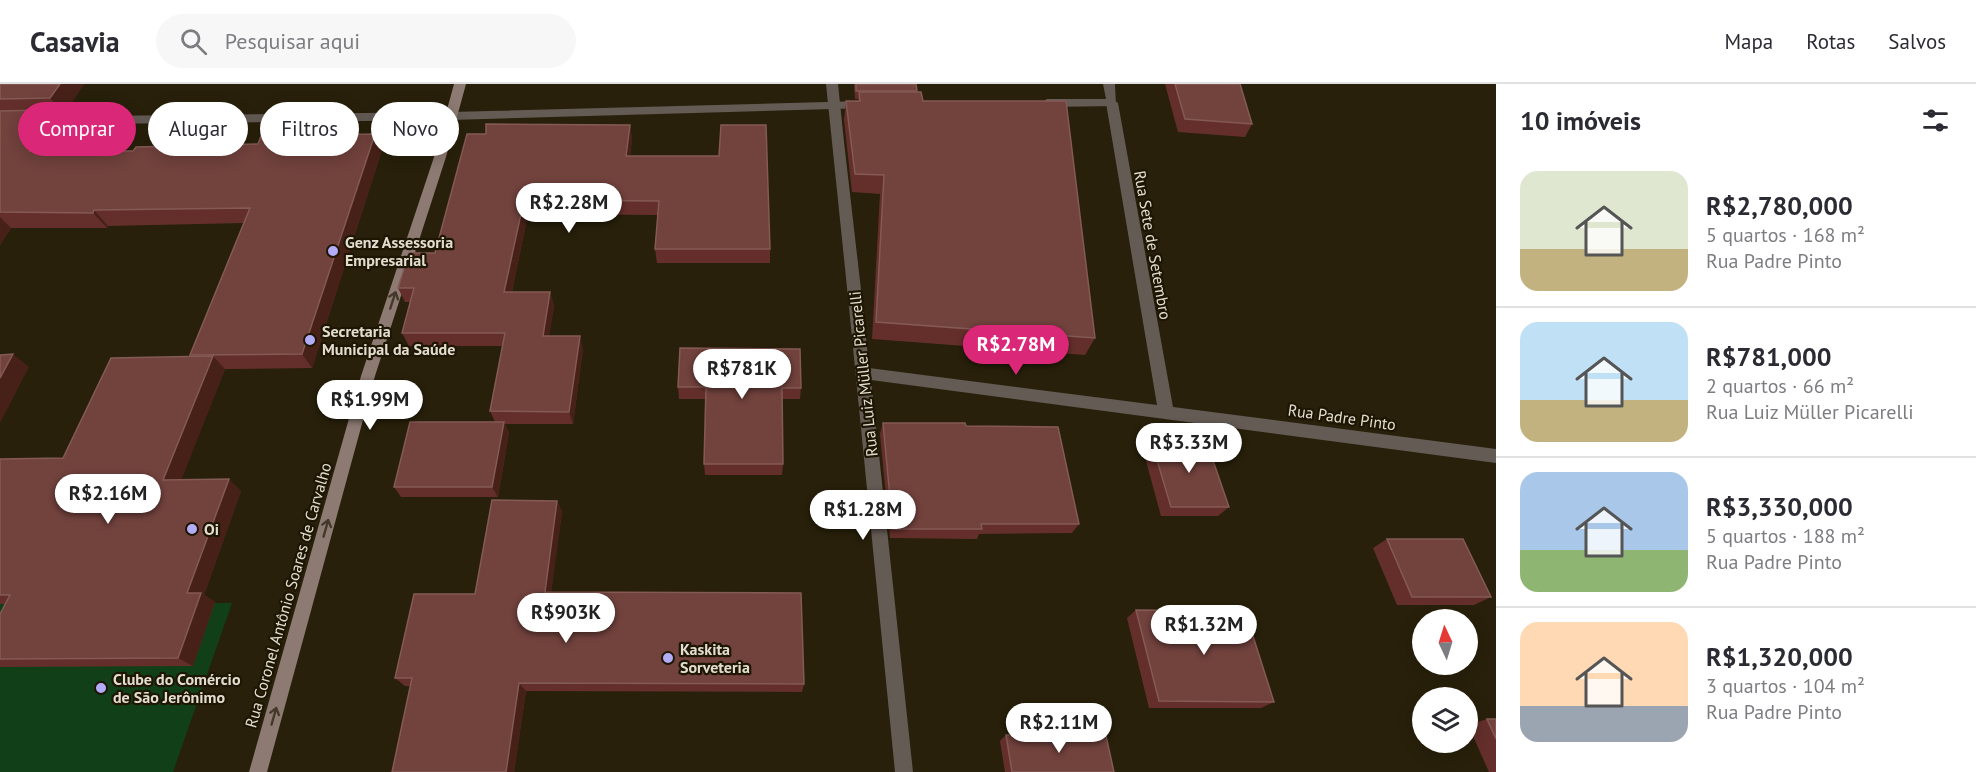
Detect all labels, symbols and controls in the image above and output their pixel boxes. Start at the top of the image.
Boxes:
search box [156,14,576,68]
text: Casavia [30,23,120,60]
icon: search [177,25,210,58]
text: Pesquisar aqui [225,27,360,55]
text: Mapa [1724,28,1773,55]
text: Rotas [1806,28,1855,55]
text: Salvos [1888,28,1946,55]
chip: Comprar [18,102,136,156]
chip: Alugar [148,102,248,156]
chip: Filtros [260,102,359,156]
chip: Novo [371,102,459,156]
text: 10 imóveis [1520,104,1641,137]
icon: filters [1919,104,1952,137]
street label: Rua Sete de Setembro [1130,169,1176,321]
pin: R$2.28M [514,183,624,234]
text: R$2.28M [530,189,608,215]
text: R$2,780,000 [1706,189,1853,222]
icon: home [1568,195,1640,267]
text: 5 quartos · 168 m² [1706,222,1865,248]
place label: Genz Assessoria Empresarial [345,232,453,270]
marker: Genz Assessoria Empresarial [326,244,340,258]
text: Rua Padre Pinto [1706,248,1842,274]
street label: Rua Luiz Müller Picarelli [844,290,882,458]
one-way arrow [388,291,399,310]
place label: Secretaria Municipal da Saúde [322,321,455,359]
pin: R$2.78M [961,325,1071,376]
text: R$2.78M [977,331,1055,357]
marker: Secretaria Municipal da Saúde [303,333,317,347]
text: R$781,000 [1706,340,1831,373]
icon: home [1568,346,1640,418]
pin: R$781K [693,349,791,400]
text: R$781K [707,355,777,381]
text: 2 quartos · 66 m² [1706,373,1854,399]
pin: R$1.99M [315,380,425,431]
text: R$1.99M [331,386,409,412]
text: Rua Luiz Müller Picarelli [1706,399,1914,425]
street label: Rua Padre Pinto [1287,400,1397,434]
pin: R$3.33M [1134,423,1244,474]
text: R$3.33M [1150,429,1228,455]
street label: Rua Coronel Antônio Soares de Carvalho [240,460,336,730]
pin: R$2.16M [53,474,163,525]
text: R$2.16M [69,480,147,506]
pin: R$1.28M [808,490,918,541]
text: R$3,330,000 [1706,490,1853,523]
text: R$1.28M [824,496,902,522]
icon: home [1568,496,1640,568]
place label: Oi [204,519,219,539]
one-way arrow [321,519,332,538]
marker: Oi [185,522,199,536]
text: 5 quartos · 188 m² [1706,523,1865,549]
text: Rua Padre Pinto [1706,549,1842,575]
pin: R$903K [517,593,615,644]
text: R$903K [531,599,601,625]
pin: R$1.32M [1149,605,1259,656]
north arrow [1412,609,1478,675]
map controls [1412,609,1478,753]
text: R$1.32M [1165,611,1243,637]
place label: Kaskita Sorveteria [680,639,750,677]
text: R$1,320,000 [1706,640,1853,673]
icon: home [1568,646,1640,718]
marker: Kaskita Sorveteria [661,651,675,665]
place label: Clube do Comércio de São Jerônimo [113,669,241,707]
text: 3 quartos · 104 m² [1706,673,1865,699]
marker: Clube do Comércio de São Jerônimo [94,681,108,695]
button: layers [1412,687,1478,753]
text: Rua Padre Pinto [1706,699,1842,725]
pin: R$2.11M [1004,703,1114,754]
one-way arrow [268,707,280,726]
text: R$2.11M [1020,709,1098,735]

